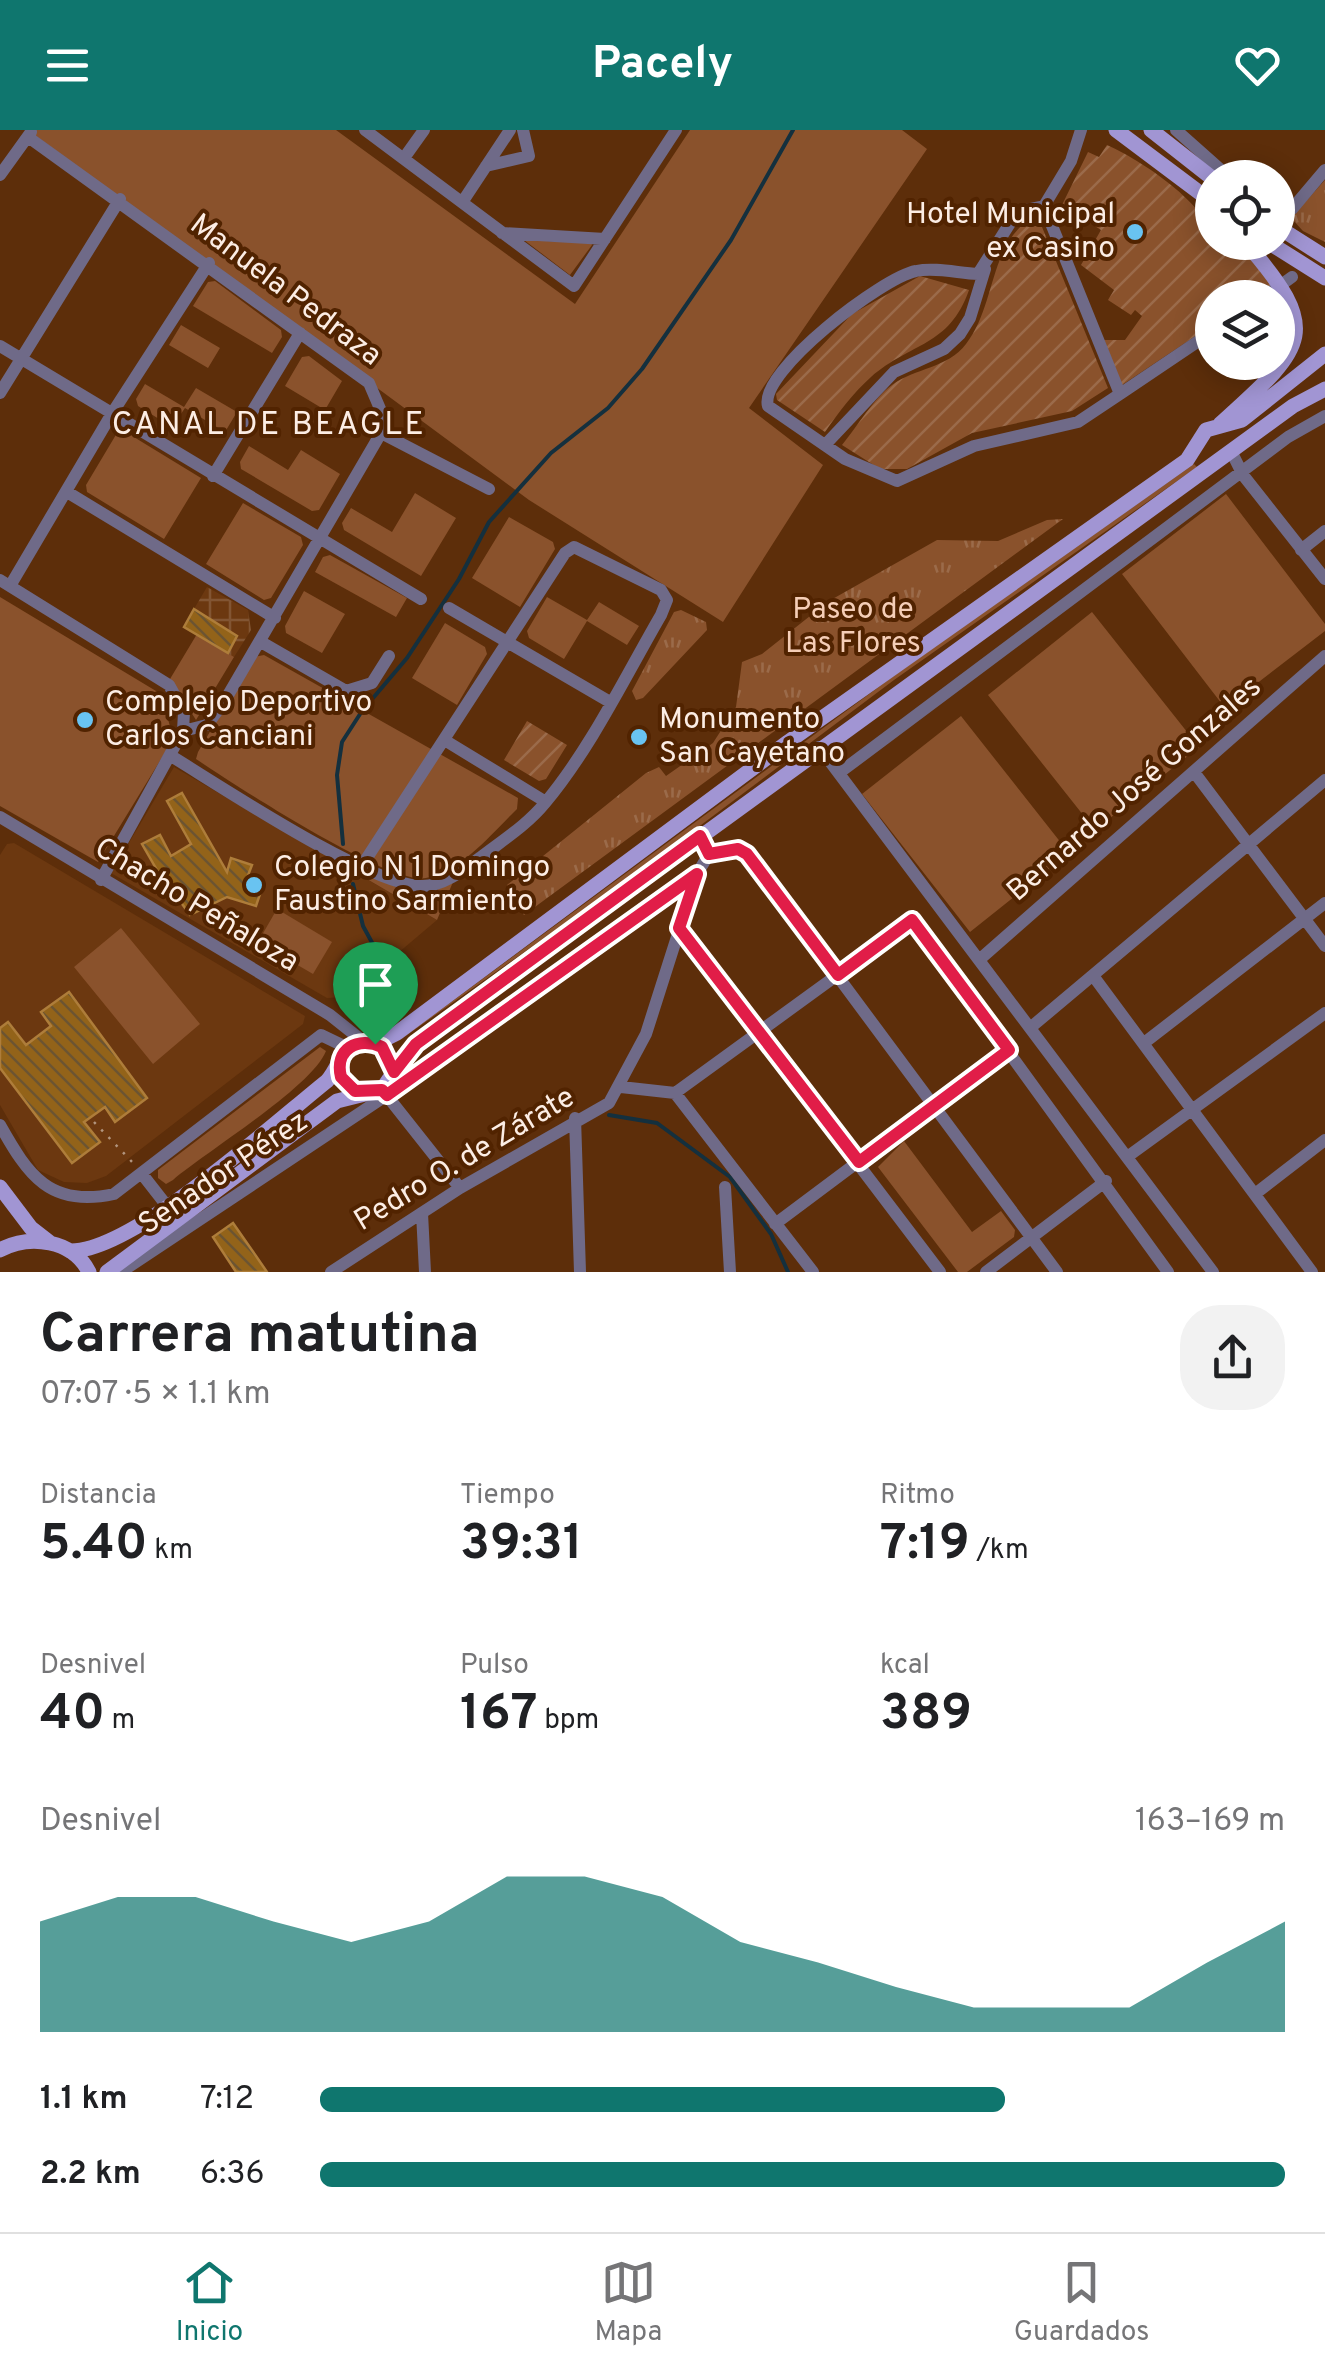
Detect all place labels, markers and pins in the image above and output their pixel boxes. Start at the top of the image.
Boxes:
place label: Hotel Municipal ex Casino [906,197,1115,268]
marker: Hotel Municipal ex Casino [1124,221,1146,243]
place label: Complejo Deportivo Carlos Canciani [105,685,372,756]
place label: Monumento San Cayetano [659,702,845,773]
marker: Complejo Deportivo Carlos Canciani [74,709,96,731]
marker: Monumento San Cayetano [628,726,650,748]
place label: Colegio N 1 Domingo Faustino Sarmiento [274,850,550,921]
marker: Colegio N 1 Domingo Faustino Sarmiento [243,874,265,896]
pin [333,942,418,1045]

